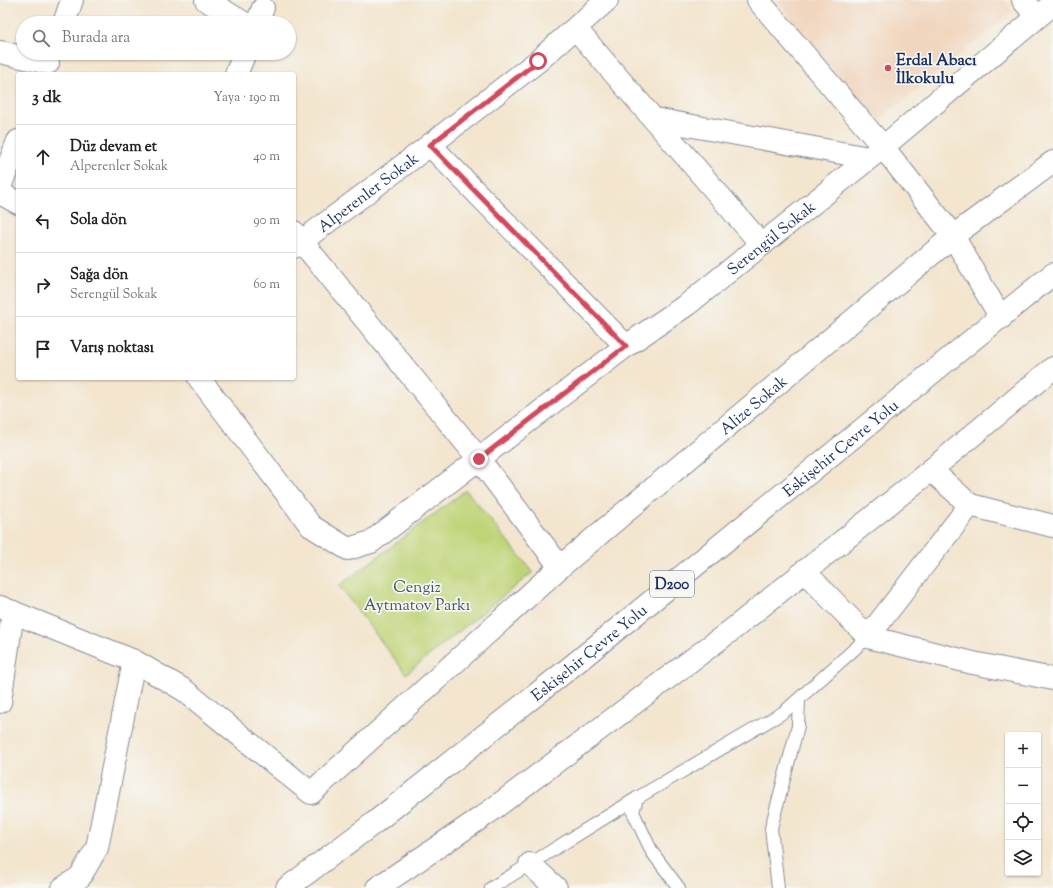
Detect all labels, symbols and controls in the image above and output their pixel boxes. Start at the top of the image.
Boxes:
search box [16,16,296,60]
icon: search [30,27,52,49]
text: Burada ara [62,28,130,49]
place label: Erdal Abacı İlkokulu [896,50,977,91]
route start [529,52,547,70]
marker: Erdal Abacı İlkokulu [883,63,893,73]
text: 3 dk [32,86,62,110]
text: Yaya · 190 m [214,89,280,107]
text: Düz devam et [70,137,157,158]
icon: ahead [32,146,54,168]
text: 40 m [253,148,280,166]
street label: Alperenler Sokak [314,148,425,239]
text: Alperenler Sokak [70,158,168,176]
street label: Serengül Sokak [723,196,822,282]
icon: left [32,210,54,232]
text: Sola dön [70,210,127,231]
text: 90 m [253,212,280,230]
text: Sağa dön [70,265,128,286]
icon: right [32,274,54,296]
text: 60 m [253,276,280,294]
text: Serengül Sokak [70,286,157,304]
icon: arrive [32,338,54,360]
text: Varış noktası [70,338,154,359]
street label: Alize Sokak [716,371,793,442]
street label: Eskişehir Çevre Yolu [779,395,904,504]
route end [470,450,488,468]
road number: D200 [650,571,694,597]
park label: Cengiz Aytmatov Parkı [364,577,471,618]
street label: Eskişehir Çevre Yolu [527,600,653,708]
map controls [1005,732,1041,876]
button: + [1005,732,1041,768]
button: − [1005,768,1041,804]
button: locate [1005,804,1041,840]
button: layers [1005,840,1041,876]

